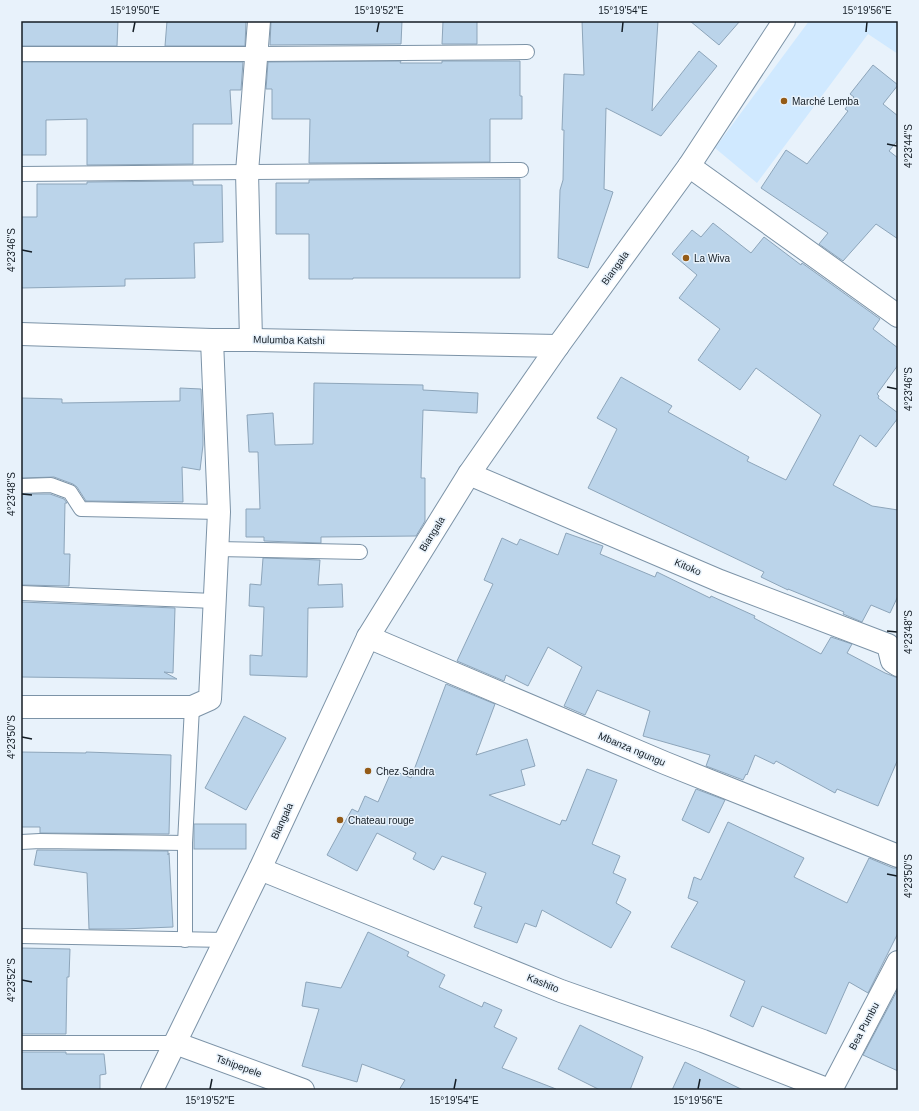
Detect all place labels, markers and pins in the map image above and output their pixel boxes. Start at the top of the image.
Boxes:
marker: Marché Lemba [779,96,789,106]
place label: Marché Lemba [792,96,859,107]
marker: La Wiva [681,253,691,263]
place label: La Wiva [694,253,731,264]
marker: Chez Sandra [363,766,373,776]
place label: Chez Sandra [376,766,435,777]
marker: Chateau rouge [335,815,345,825]
place label: Chateau rouge [348,815,415,826]

